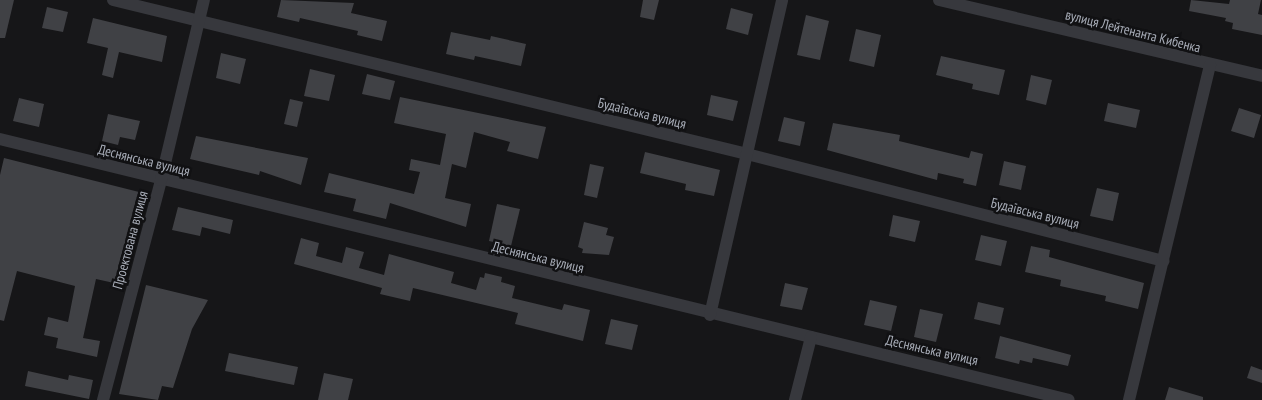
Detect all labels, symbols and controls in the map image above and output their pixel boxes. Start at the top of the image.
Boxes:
street label: вулиця Лейтенанта Кибенка [1064,6,1202,56]
street label: Будаївська вулиця [596,94,688,132]
street label: Деснянська вулиця [96,140,192,180]
street label: Проектована вулиця [109,189,151,291]
street label: Будаївська вулиця [989,194,1081,232]
street label: Деснянська вулиця [490,237,586,277]
street label: Деснянська вулиця [884,331,980,369]

